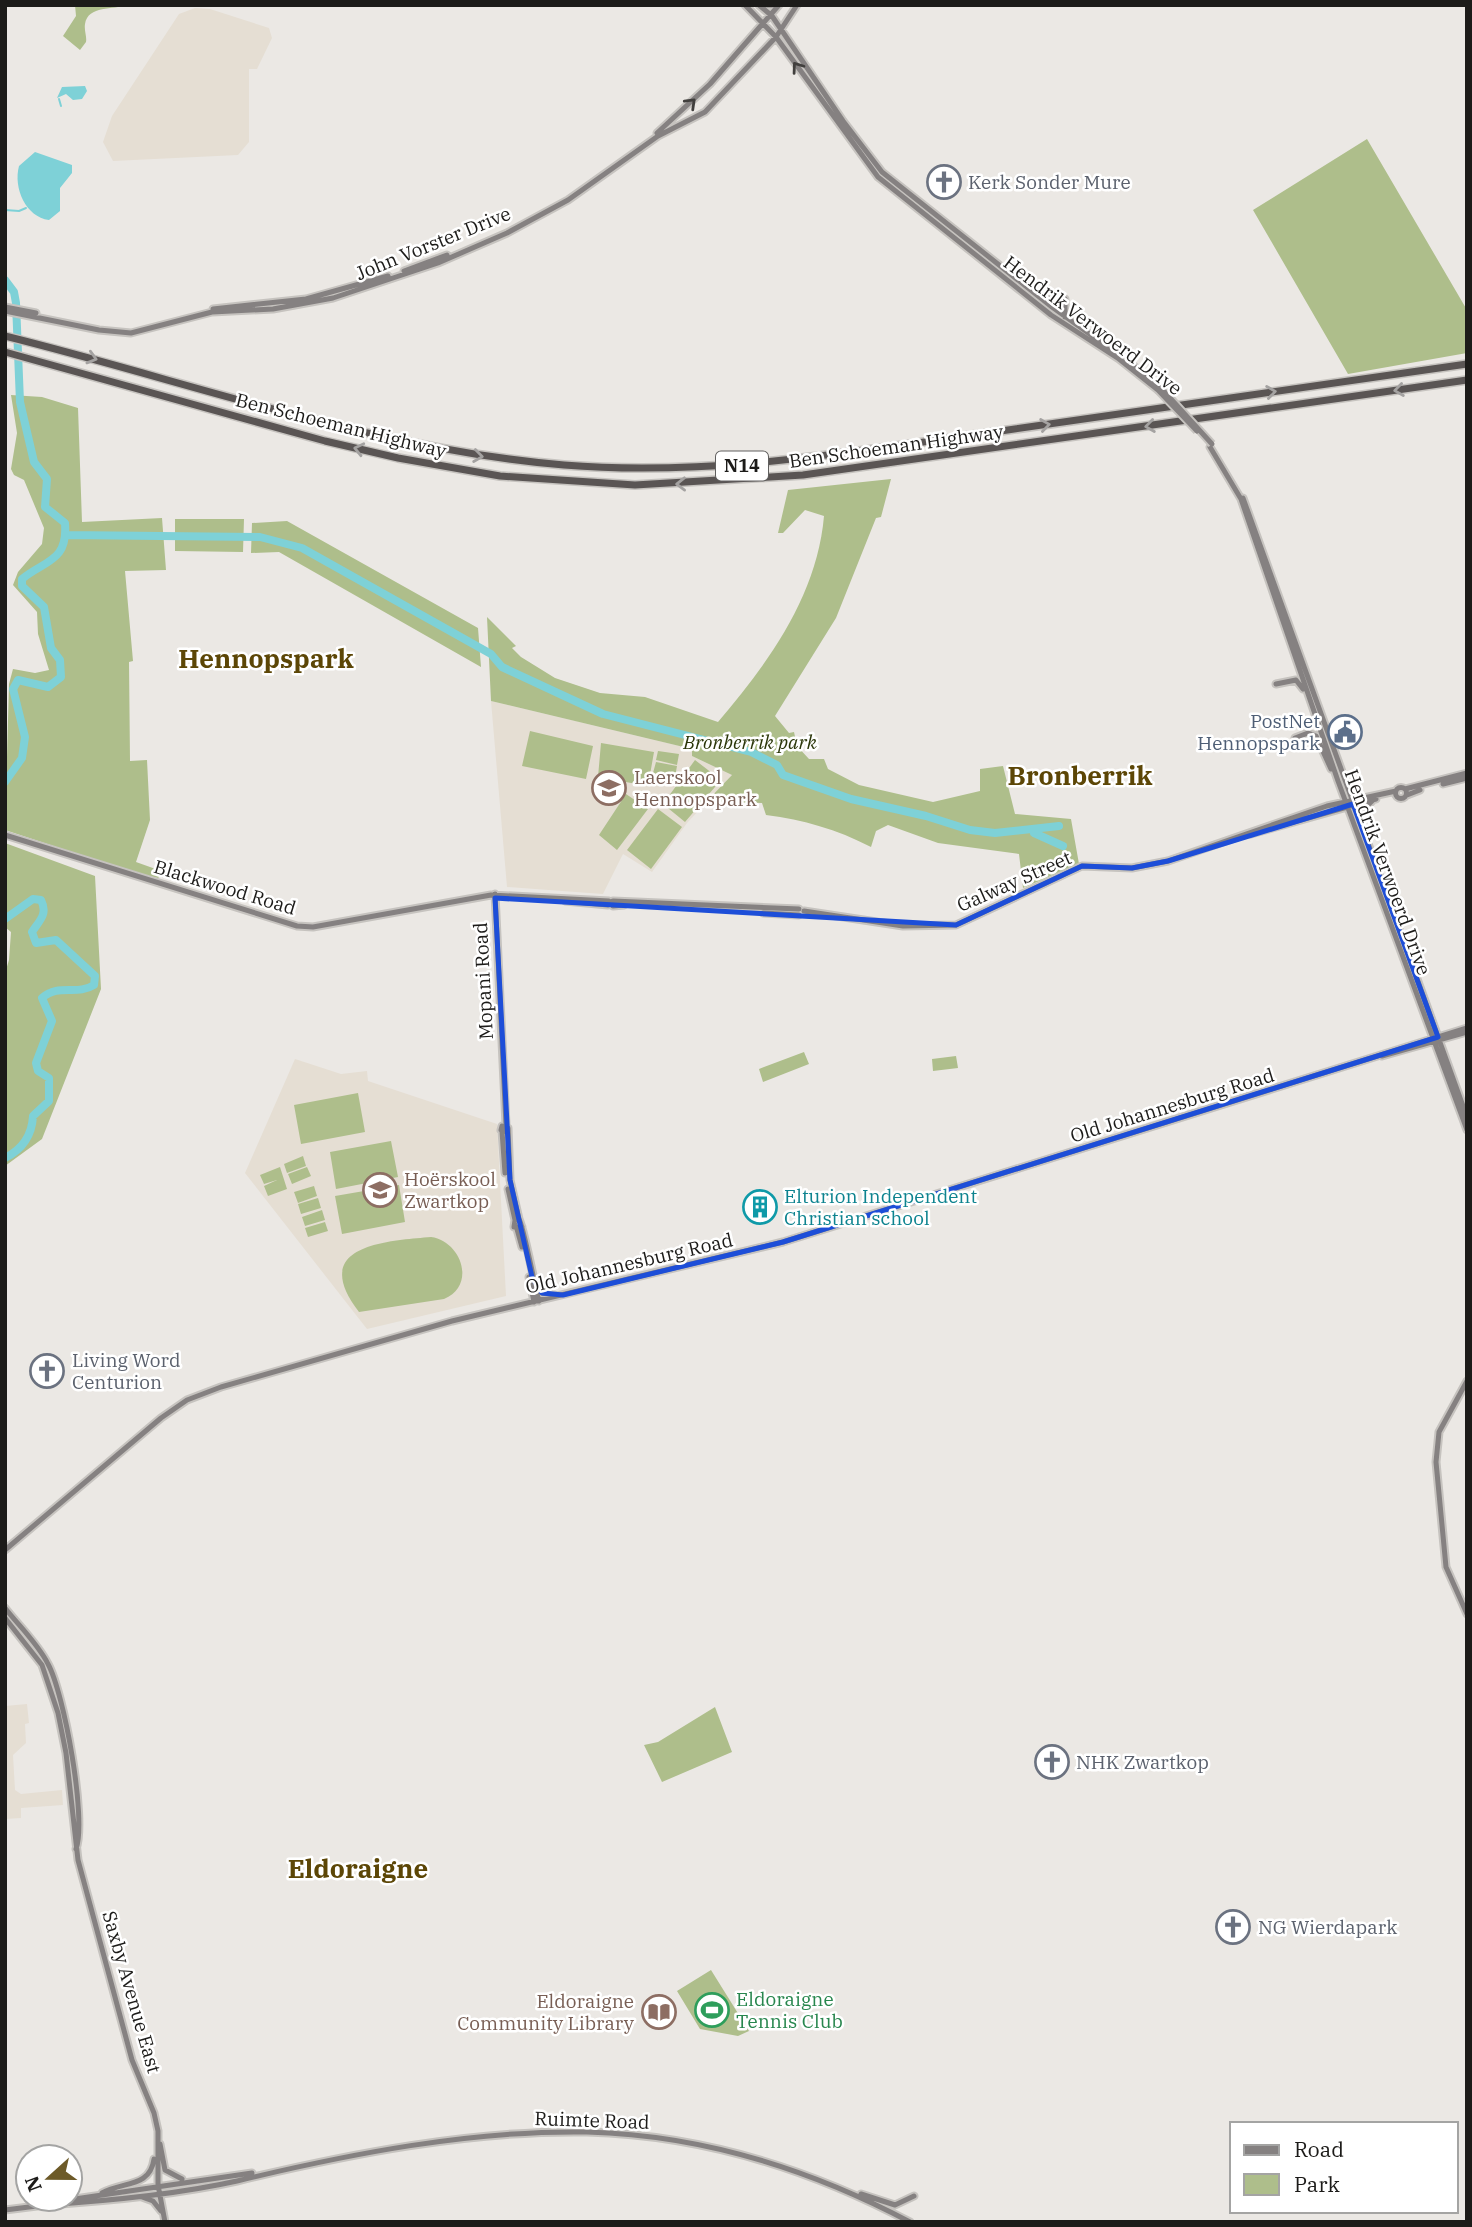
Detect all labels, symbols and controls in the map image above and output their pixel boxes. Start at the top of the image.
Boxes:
one-way arrow [793,63,806,75]
one-way arrow [683,98,696,111]
church icon: Kerk Sonder Mure [925,163,963,201]
place label: Kerk Sonder Mure [968,170,1131,194]
street label: John Vorster Drive [352,201,514,285]
street label: Hendrik Verwoerd Drive [999,250,1187,400]
one-way arrow [85,350,97,365]
one-way arrow [1393,382,1405,397]
one-way arrow [1265,385,1276,400]
street label: Ben Schoeman Highway [233,387,450,463]
one-way arrow [1039,417,1051,432]
street label: Ben Schoeman Highway [787,419,1006,473]
one-way arrow [1144,419,1156,434]
one-way arrow [353,443,365,457]
one-way arrow [472,448,484,463]
road number: N14 [716,452,768,480]
one-way arrow [675,476,686,491]
district label: Hennopspark [178,641,355,675]
place label: PostNet Hennopspark [1197,709,1320,755]
public building icon: PostNet Hennopspark [1326,713,1364,751]
park label: Bronberrik park [682,730,818,754]
district label: Bronberrik [1007,758,1153,792]
place label: Laerskool Hennopspark [634,765,757,811]
street label: Hendrik Verwoerd Drive [1340,766,1436,978]
school or university icon: Laerskool Hennopspark [590,769,628,807]
street label: Galway Street [953,845,1075,917]
street label: Blackwood Road [151,854,299,920]
street label: Mopani Road [468,922,498,1040]
street label: Old Johannesburg Road [1067,1063,1277,1147]
place label: Hoërskool Zwartkop [404,1167,496,1213]
school or university icon: Hoërskool Zwartkop [361,1171,399,1209]
place label: Elturion Independent Christian school [784,1184,978,1230]
building icon: Elturion Independent Christian school [741,1188,779,1226]
street label: Old Johannesburg Road [523,1227,735,1299]
place label: Living Word Centurion [72,1348,181,1394]
church icon: Living Word Centurion [28,1352,66,1390]
church icon: NHK Zwartkop [1033,1743,1071,1781]
place label: NHK Zwartkop [1076,1750,1209,1774]
district label: Eldoraigne [288,1851,428,1885]
street label: Saxby Avenue East [97,1908,167,2076]
church icon: NG Wierdapark [1214,1908,1252,1946]
place label: NG Wierdapark [1258,1915,1397,1939]
place label: Eldoraigne Tennis Club [736,1987,843,2033]
place label: Eldoraigne Community Library [457,1989,635,2035]
sports icon: Eldoraigne Tennis Club [693,1991,731,2029]
library icon: Eldoraigne Community Library [640,1993,678,2031]
street label: Ruimte Road [534,2106,650,2134]
legend [1230,2122,1458,2213]
text: Road [1294,2135,1344,2163]
north arrow [14,2143,84,2213]
text: Park [1294,2170,1341,2198]
text: N [19,2173,47,2195]

